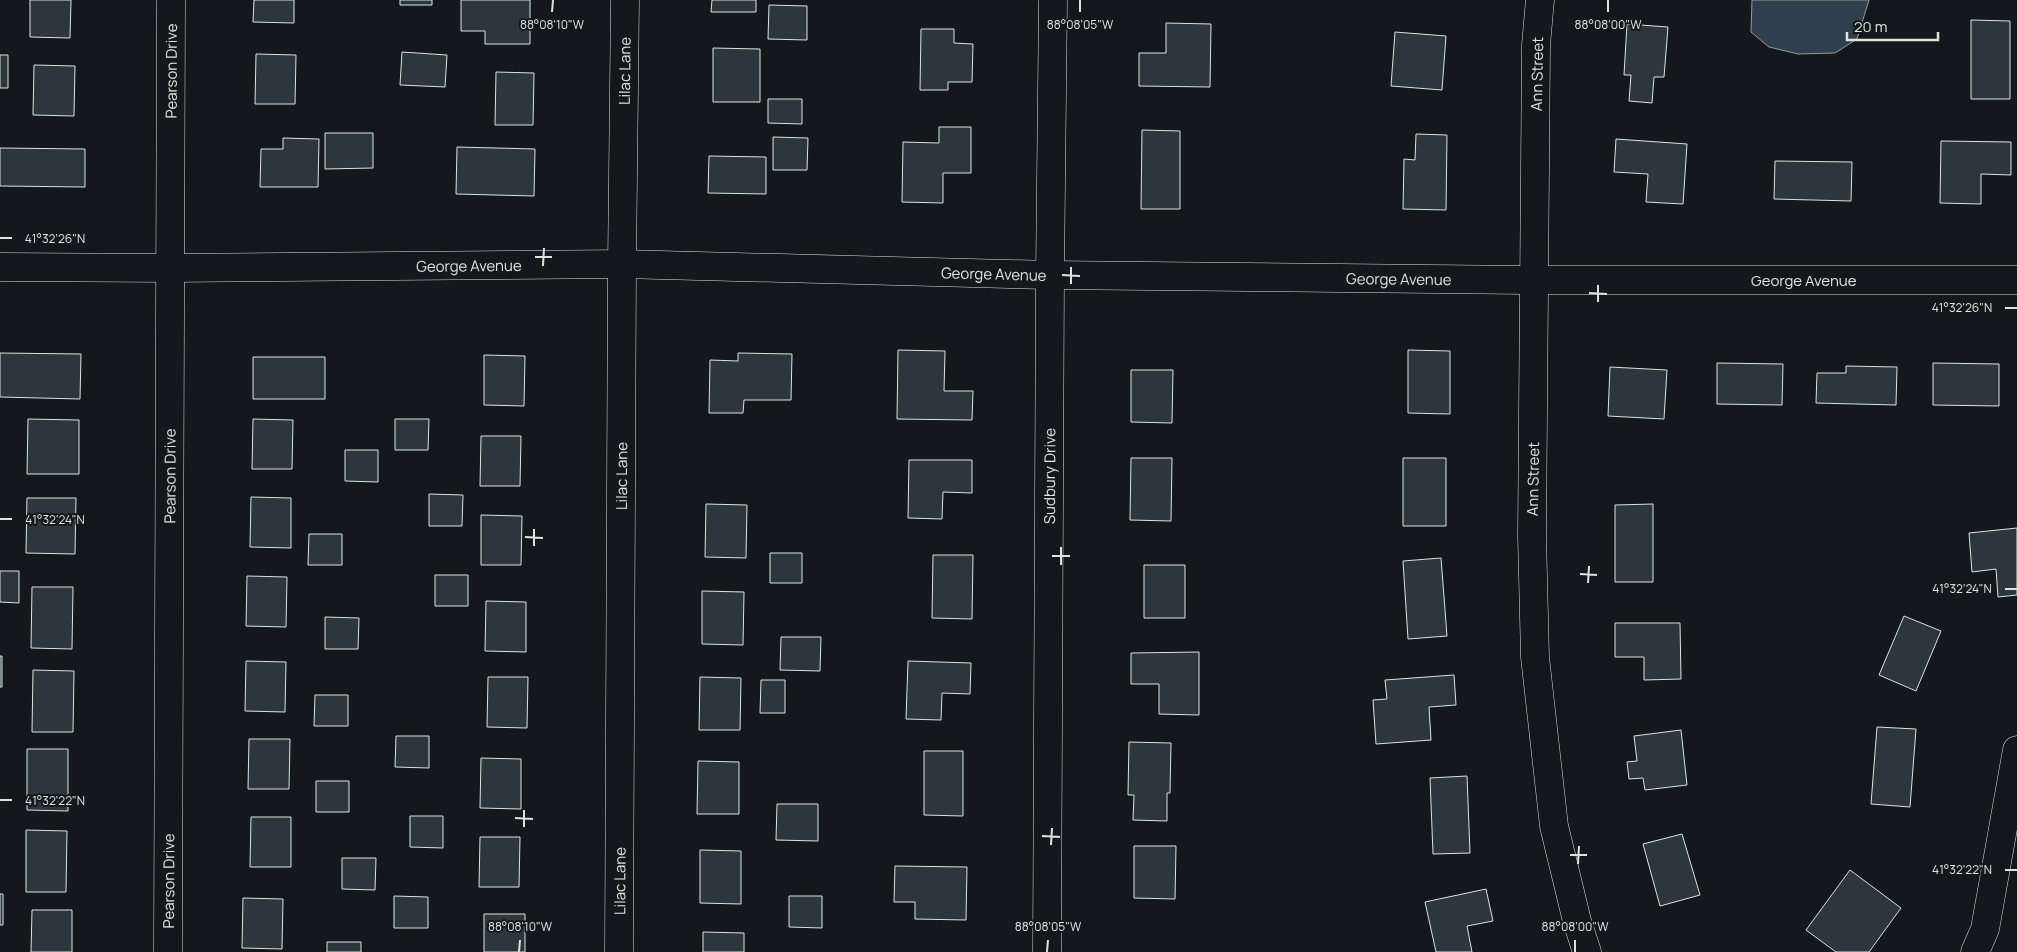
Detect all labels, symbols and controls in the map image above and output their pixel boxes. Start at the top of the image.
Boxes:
scale bar [1847,10,1938,42]
text: 88°08'10"W [520,16,585,33]
text: 88°08'05"W [1047,16,1114,33]
text: 88°08'00"W [1575,16,1642,33]
text: 20 m [1854,16,1887,37]
street label: Pearson Drive [160,23,181,118]
street label: Lilac Lane [613,37,635,105]
street label: Ann Street [1526,37,1548,111]
text: 41°32'26"N [25,230,85,247]
street label: George Avenue [416,254,522,276]
street label: George Avenue [941,262,1047,285]
street label: George Avenue [1346,268,1452,290]
street label: George Avenue [1751,270,1857,291]
text: 41°32'26"N [1932,299,1992,316]
street label: Pearson Drive [159,428,180,523]
street label: Sudbury Drive [1038,428,1060,524]
street label: Lilac Lane [610,442,632,510]
street label: Ann Street [1522,442,1544,516]
text: 41°32'24"N [25,511,85,528]
text: 41°32'24"N [1932,580,1992,597]
text: 41°32'22"N [25,792,85,809]
street label: Pearson Drive [158,833,179,928]
street label: Lilac Lane [609,847,630,915]
text: 41°32'22"N [1932,861,1992,878]
text: 88°08'10"W [488,918,553,935]
text: 88°08'05"W [1015,918,1082,935]
text: 88°08'00"W [1542,918,1609,935]

